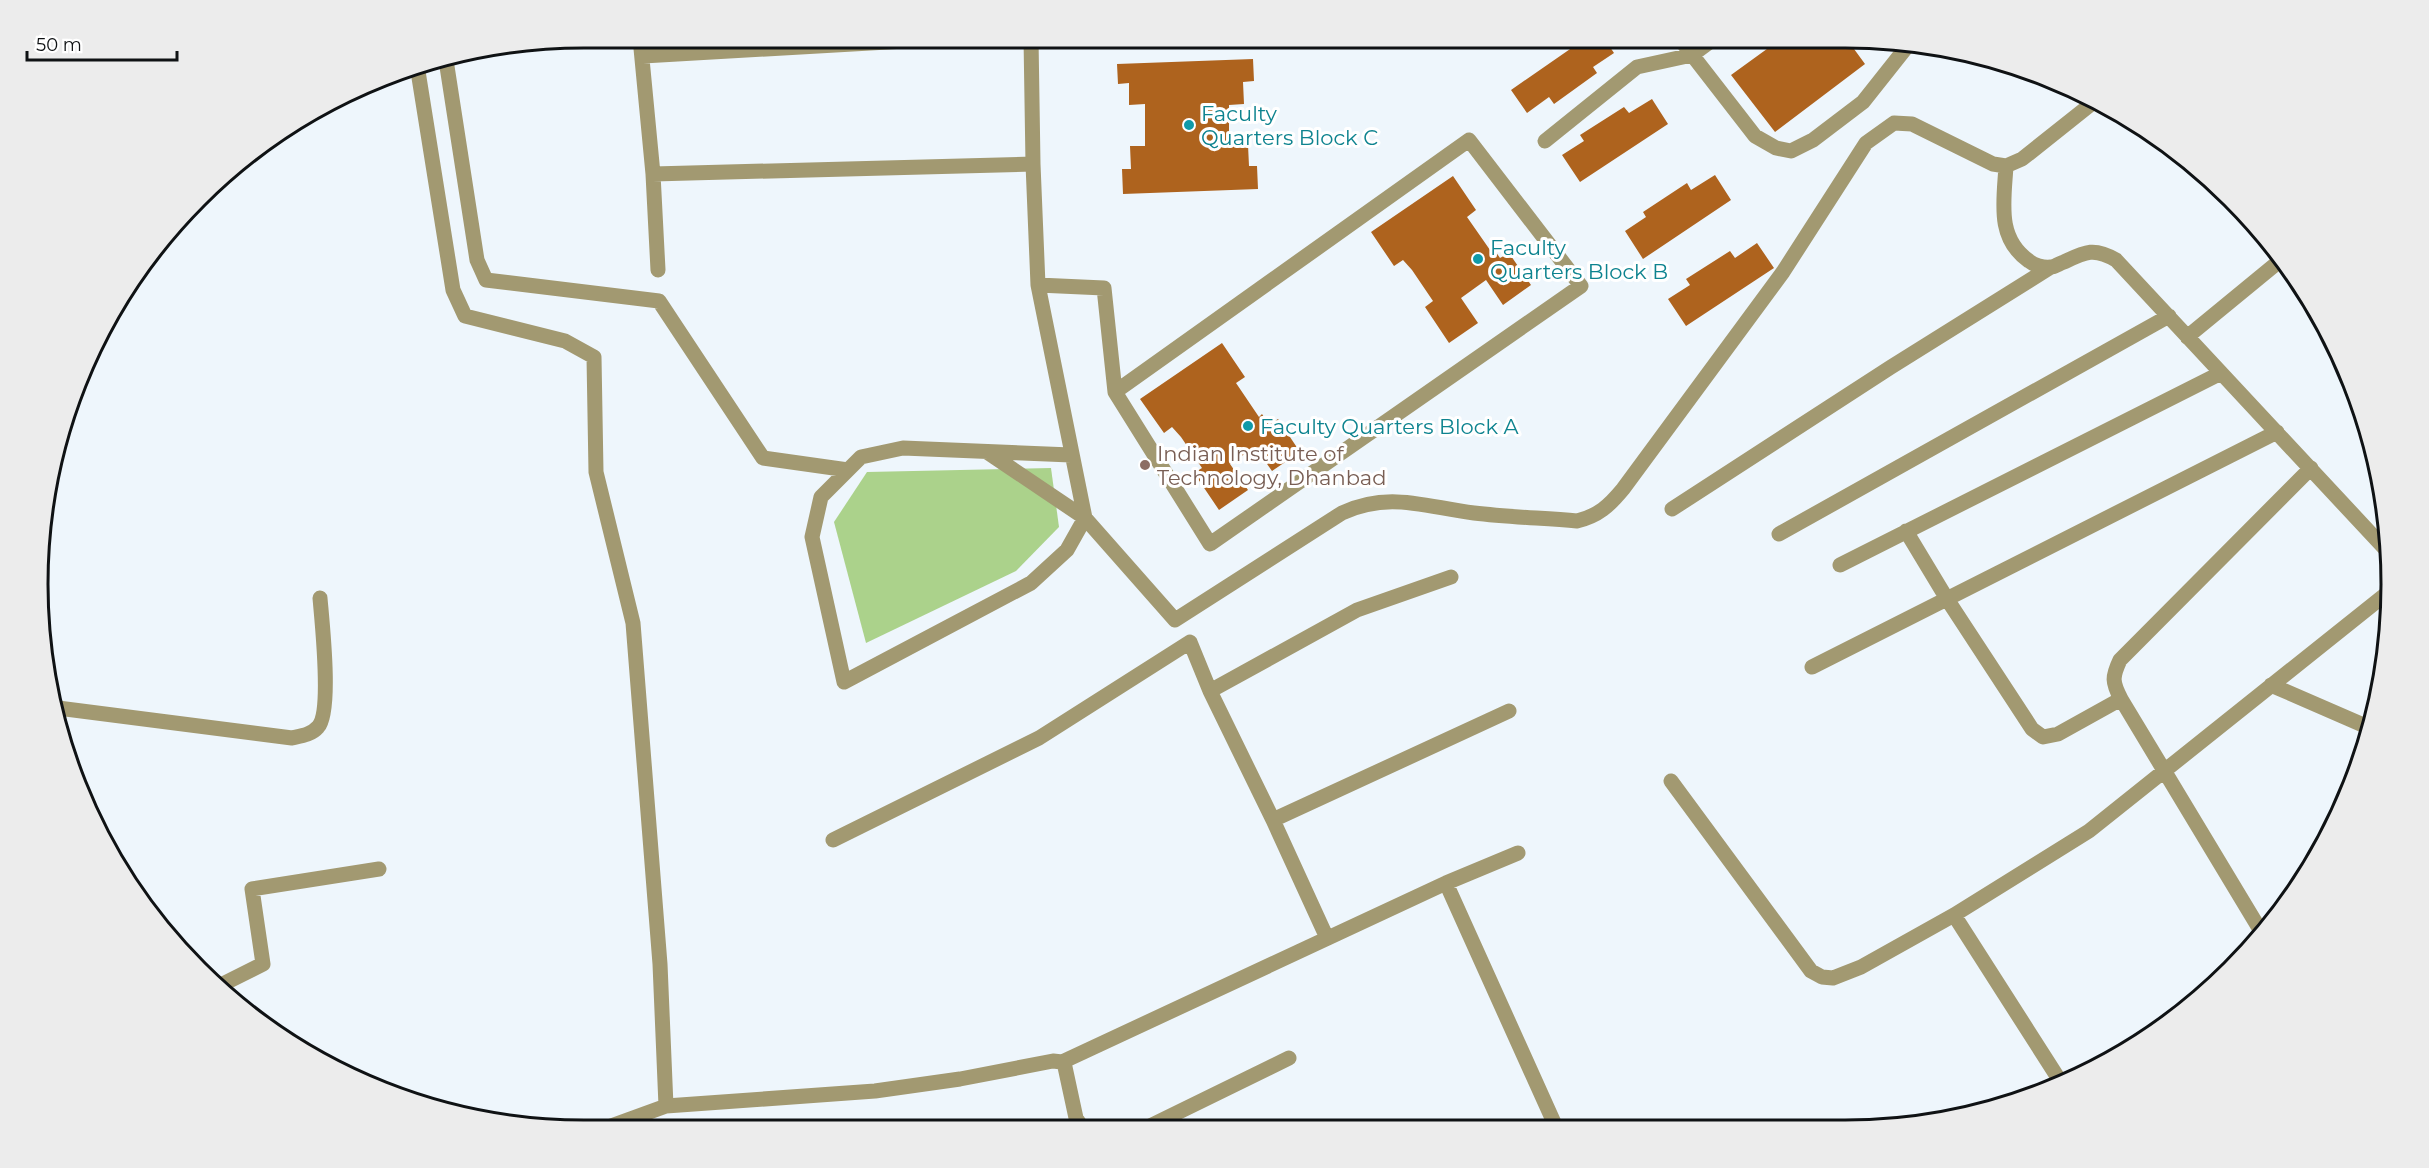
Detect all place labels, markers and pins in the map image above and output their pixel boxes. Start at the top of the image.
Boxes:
place label: Faculty Quarters Block C [1201,101,1378,150]
marker: Faculty Quarters Block C [1182,118,1196,132]
place label: Faculty Quarters Block B [1490,235,1668,284]
marker: Faculty Quarters Block B [1471,252,1485,266]
place label: Faculty Quarters Block A [1260,414,1519,439]
marker: Faculty Quarters Block A [1241,419,1255,433]
place label: Indian Institute of Technology, Dhanbad [1157,441,1386,490]
marker: Indian Institute of Technology, Dhanbad [1138,458,1152,472]

